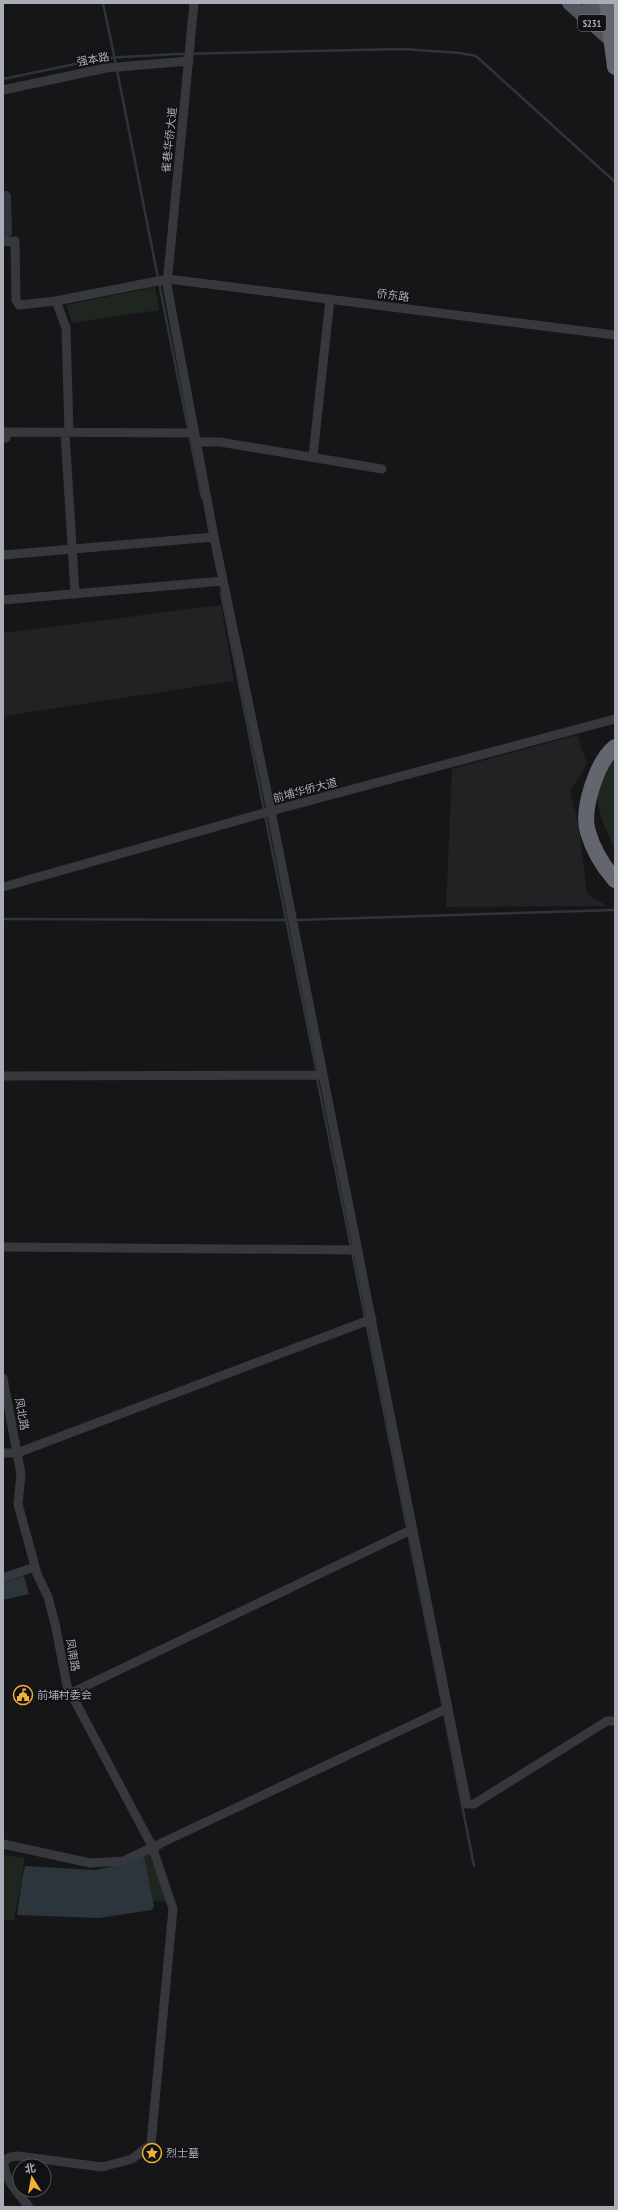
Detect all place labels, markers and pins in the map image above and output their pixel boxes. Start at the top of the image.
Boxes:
public building icon: 前埔村委会 [12,1684,34,1706]
place label: 前埔村委会 [37,1688,92,1702]
place icon: 烈士墓 [141,2142,163,2164]
place label: 烈士墓 [166,2146,199,2160]

